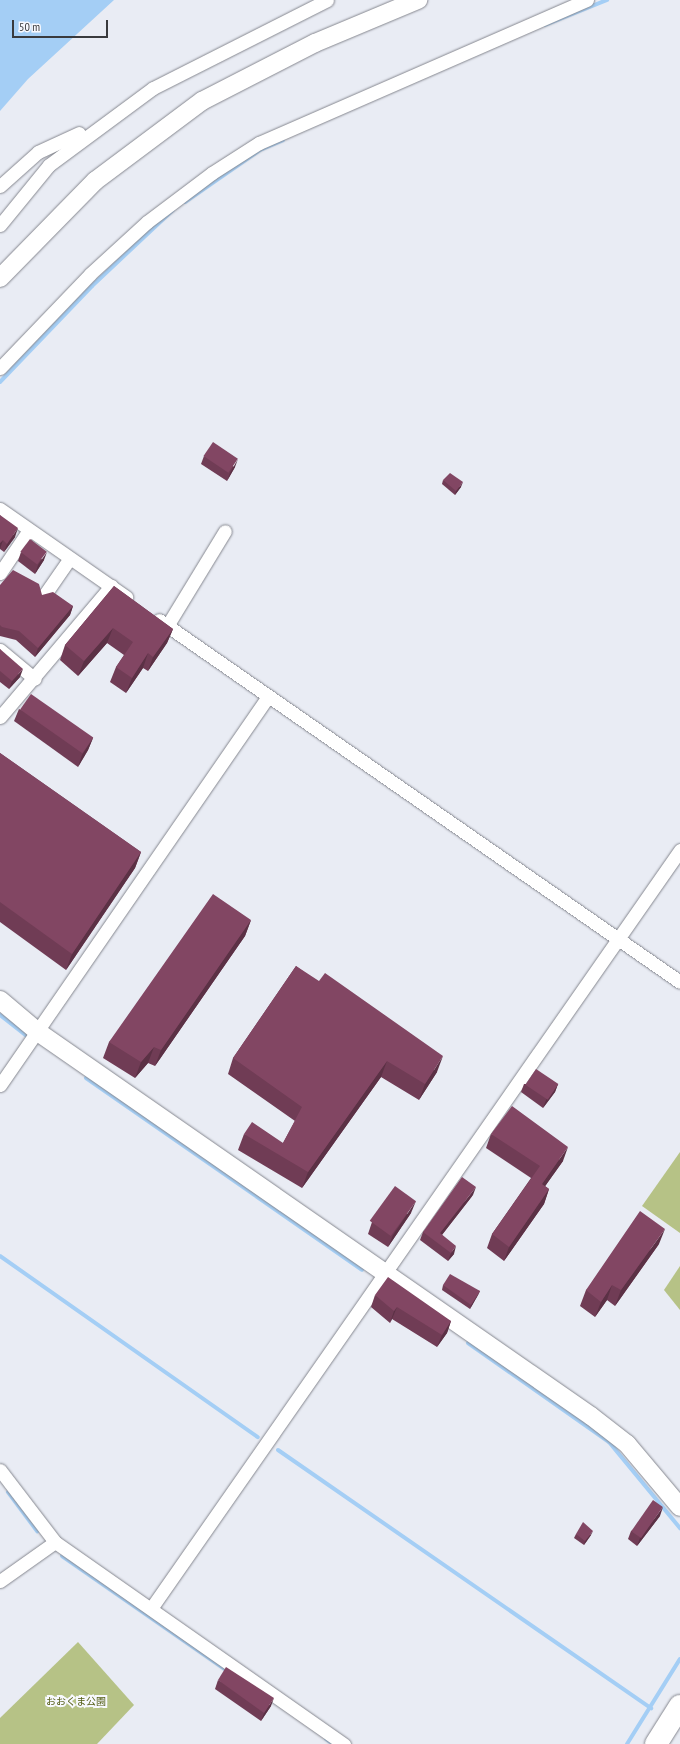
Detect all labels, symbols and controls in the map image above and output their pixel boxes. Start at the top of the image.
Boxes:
scale bar [14,12,110,38]
text: 50 m [19,19,40,34]
park label: おおくま公園 [46,1696,106,1708]

